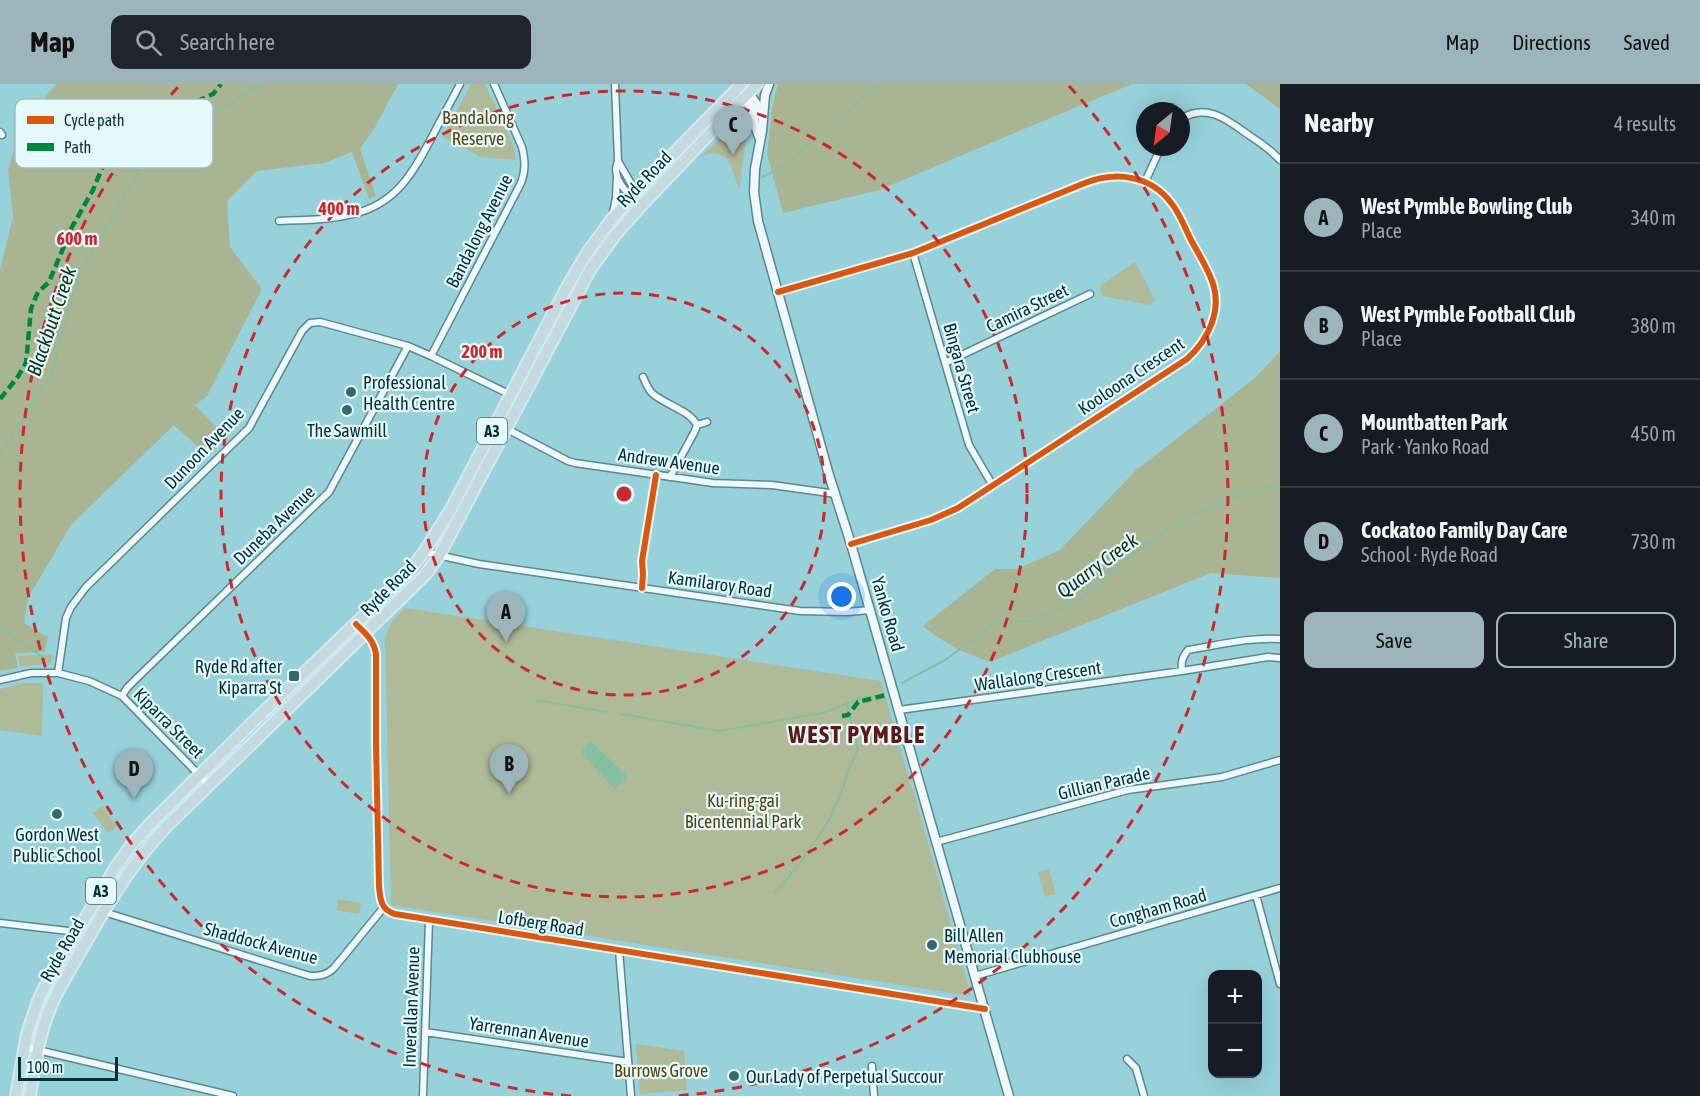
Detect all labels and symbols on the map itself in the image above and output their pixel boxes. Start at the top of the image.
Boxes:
legend [15,99,213,168]
north arrow [1136,102,1190,156]
pin: C [714,106,752,155]
park label: Bandalong Reserve [442,107,514,149]
text: Cycle path [64,111,124,130]
text: Path [64,138,91,156]
street label: Ryde Road [612,147,676,211]
street label: Bandalong Avenue [441,171,517,291]
text: 400 m [318,198,359,219]
text: 600 m [57,228,97,249]
water label: Blackbutt Creek [22,263,81,379]
street label: Camira Street [982,279,1072,337]
street label: Bingara Street [939,321,985,415]
street label: Kooloona Crescent [1074,333,1188,419]
text: 200 m [462,341,502,362]
place label: Professional Health Centre [363,372,455,414]
marker: Professional Health Centre [344,385,358,399]
street label: Dunoon Avenue [160,403,248,493]
marker: The Sawmill [340,403,354,417]
road number: A3 [477,418,507,444]
place label: The Sawmill [307,420,387,441]
street label: Andrew Avenue [617,443,721,479]
street label: Duneba Avenue [229,481,319,569]
centre of rings [614,484,634,504]
water label: Quarry Creek [1052,528,1142,602]
street label: Ryde Road [356,556,420,620]
street label: Kamilaroy Road [667,566,773,602]
street label: Yanko Road [867,574,909,654]
your location [827,582,856,611]
pin: A [486,592,526,642]
place label: Ryde Rd after Kiparra St [195,656,283,698]
street label: Wallalong Crescent [973,657,1103,695]
marker: Ryde Rd after Kiparra St [287,669,301,683]
street label: Kiparra Street [130,684,208,762]
district label: WEST PYMBLE [787,721,926,748]
pin: B [490,744,528,794]
pin: D [114,750,154,799]
street label: Gillian Parade [1056,762,1152,804]
park label: Ku-ring-gai Bicentennial Park [685,790,801,832]
marker: Gordon West Public School [50,807,64,821]
place label: Gordon West Public School [13,824,102,866]
road number: A3 [86,878,116,904]
street label: Congham Road [1107,884,1209,932]
street label: Lofberg Road [497,906,585,940]
street label: Ryde Road [35,915,89,985]
street label: Shaddock Avenue [202,918,320,968]
place label: Bill Allen Memorial Clubhouse [944,925,1081,967]
marker: Bill Allen Memorial Clubhouse [925,938,939,952]
street label: Inverallan Avenue [398,946,424,1068]
street label: Yarrennan Avenue [468,1012,590,1052]
scale bar [18,1054,118,1082]
park label: Burrows Grove [614,1060,708,1081]
place label: Our Lady of Perpetual Succour [746,1066,944,1087]
marker: Our Lady of Perpetual Succour [727,1069,741,1083]

